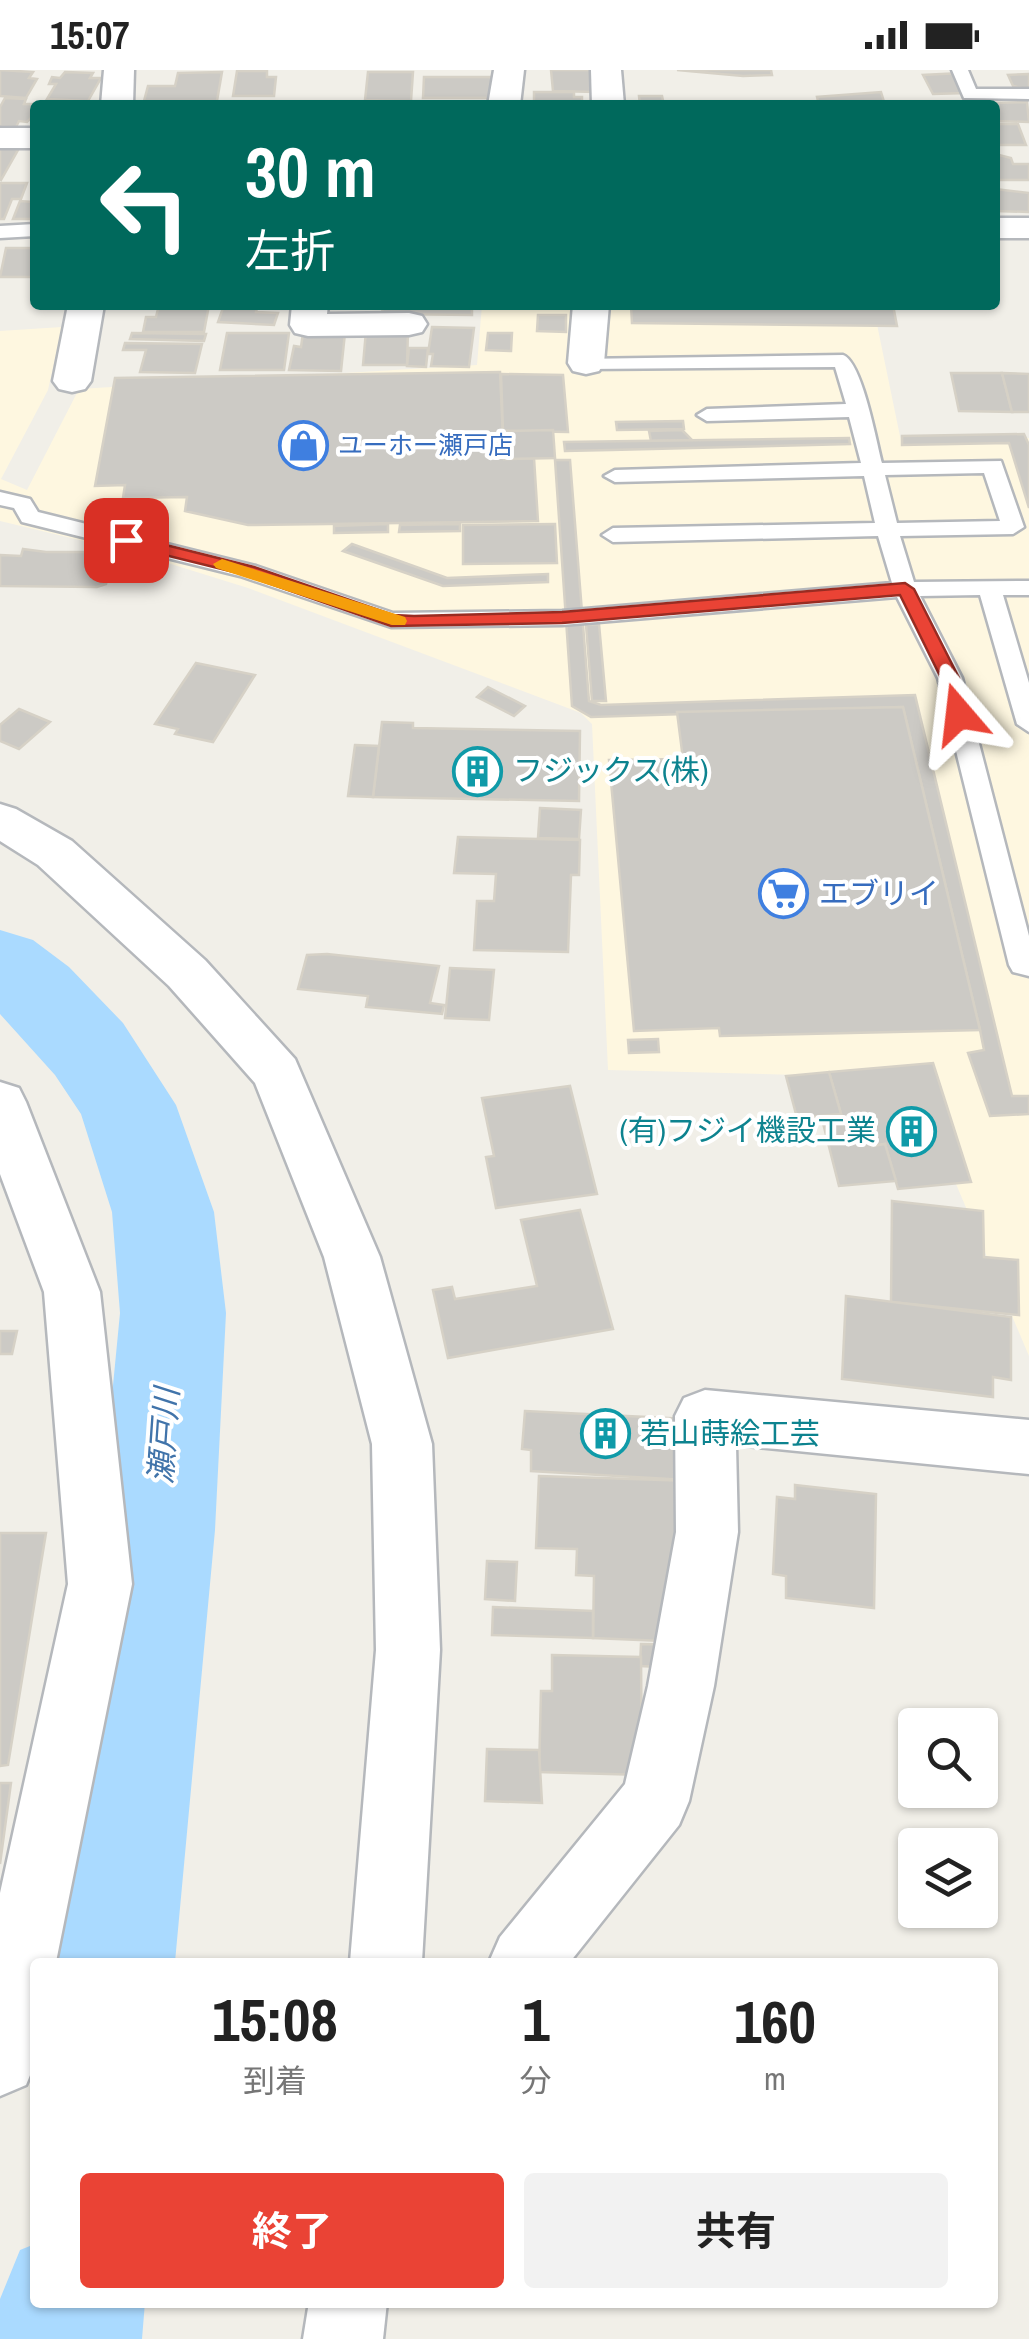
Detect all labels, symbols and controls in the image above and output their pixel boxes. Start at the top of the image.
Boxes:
text: 15:07 [50,10,130,61]
text: 30 m [245,125,376,219]
icon: left [80,140,210,270]
text: 左折 [245,220,335,281]
shop icon: ユーホー瀬戸店 [277,419,329,471]
place label: ユーホー瀬戸店 [338,428,513,462]
pin [84,498,169,583]
icon: arrive [99,513,154,568]
position arrow [907,662,1011,766]
building icon: フジックス(株) [452,745,504,797]
place label: フジックス(株) [513,750,708,790]
supermarket icon: エブリイ [758,868,810,920]
place label: エブリイ [819,873,939,913]
building icon: (有)フジイ機設工業 [885,1105,937,1157]
place label: (有)フジイ機設工業 [620,1110,876,1150]
water label: 瀬戸川 [139,1384,189,1485]
building icon: 若山蒔絵工芸 [579,1408,631,1460]
place label: 若山蒔絵工芸 [640,1413,820,1453]
map controls [898,1708,998,1928]
button: search [898,1708,998,1808]
button: layers [898,1828,998,1928]
text: 15:08 [212,1979,338,2060]
text: 1 [522,1979,550,2060]
text: 160 [734,1981,816,2062]
text: m [764,2057,786,2100]
text: 到着 [243,2059,307,2102]
text: 分 [520,2059,552,2102]
button: 終了 [80,2173,504,2288]
button: 共有 [524,2173,948,2288]

